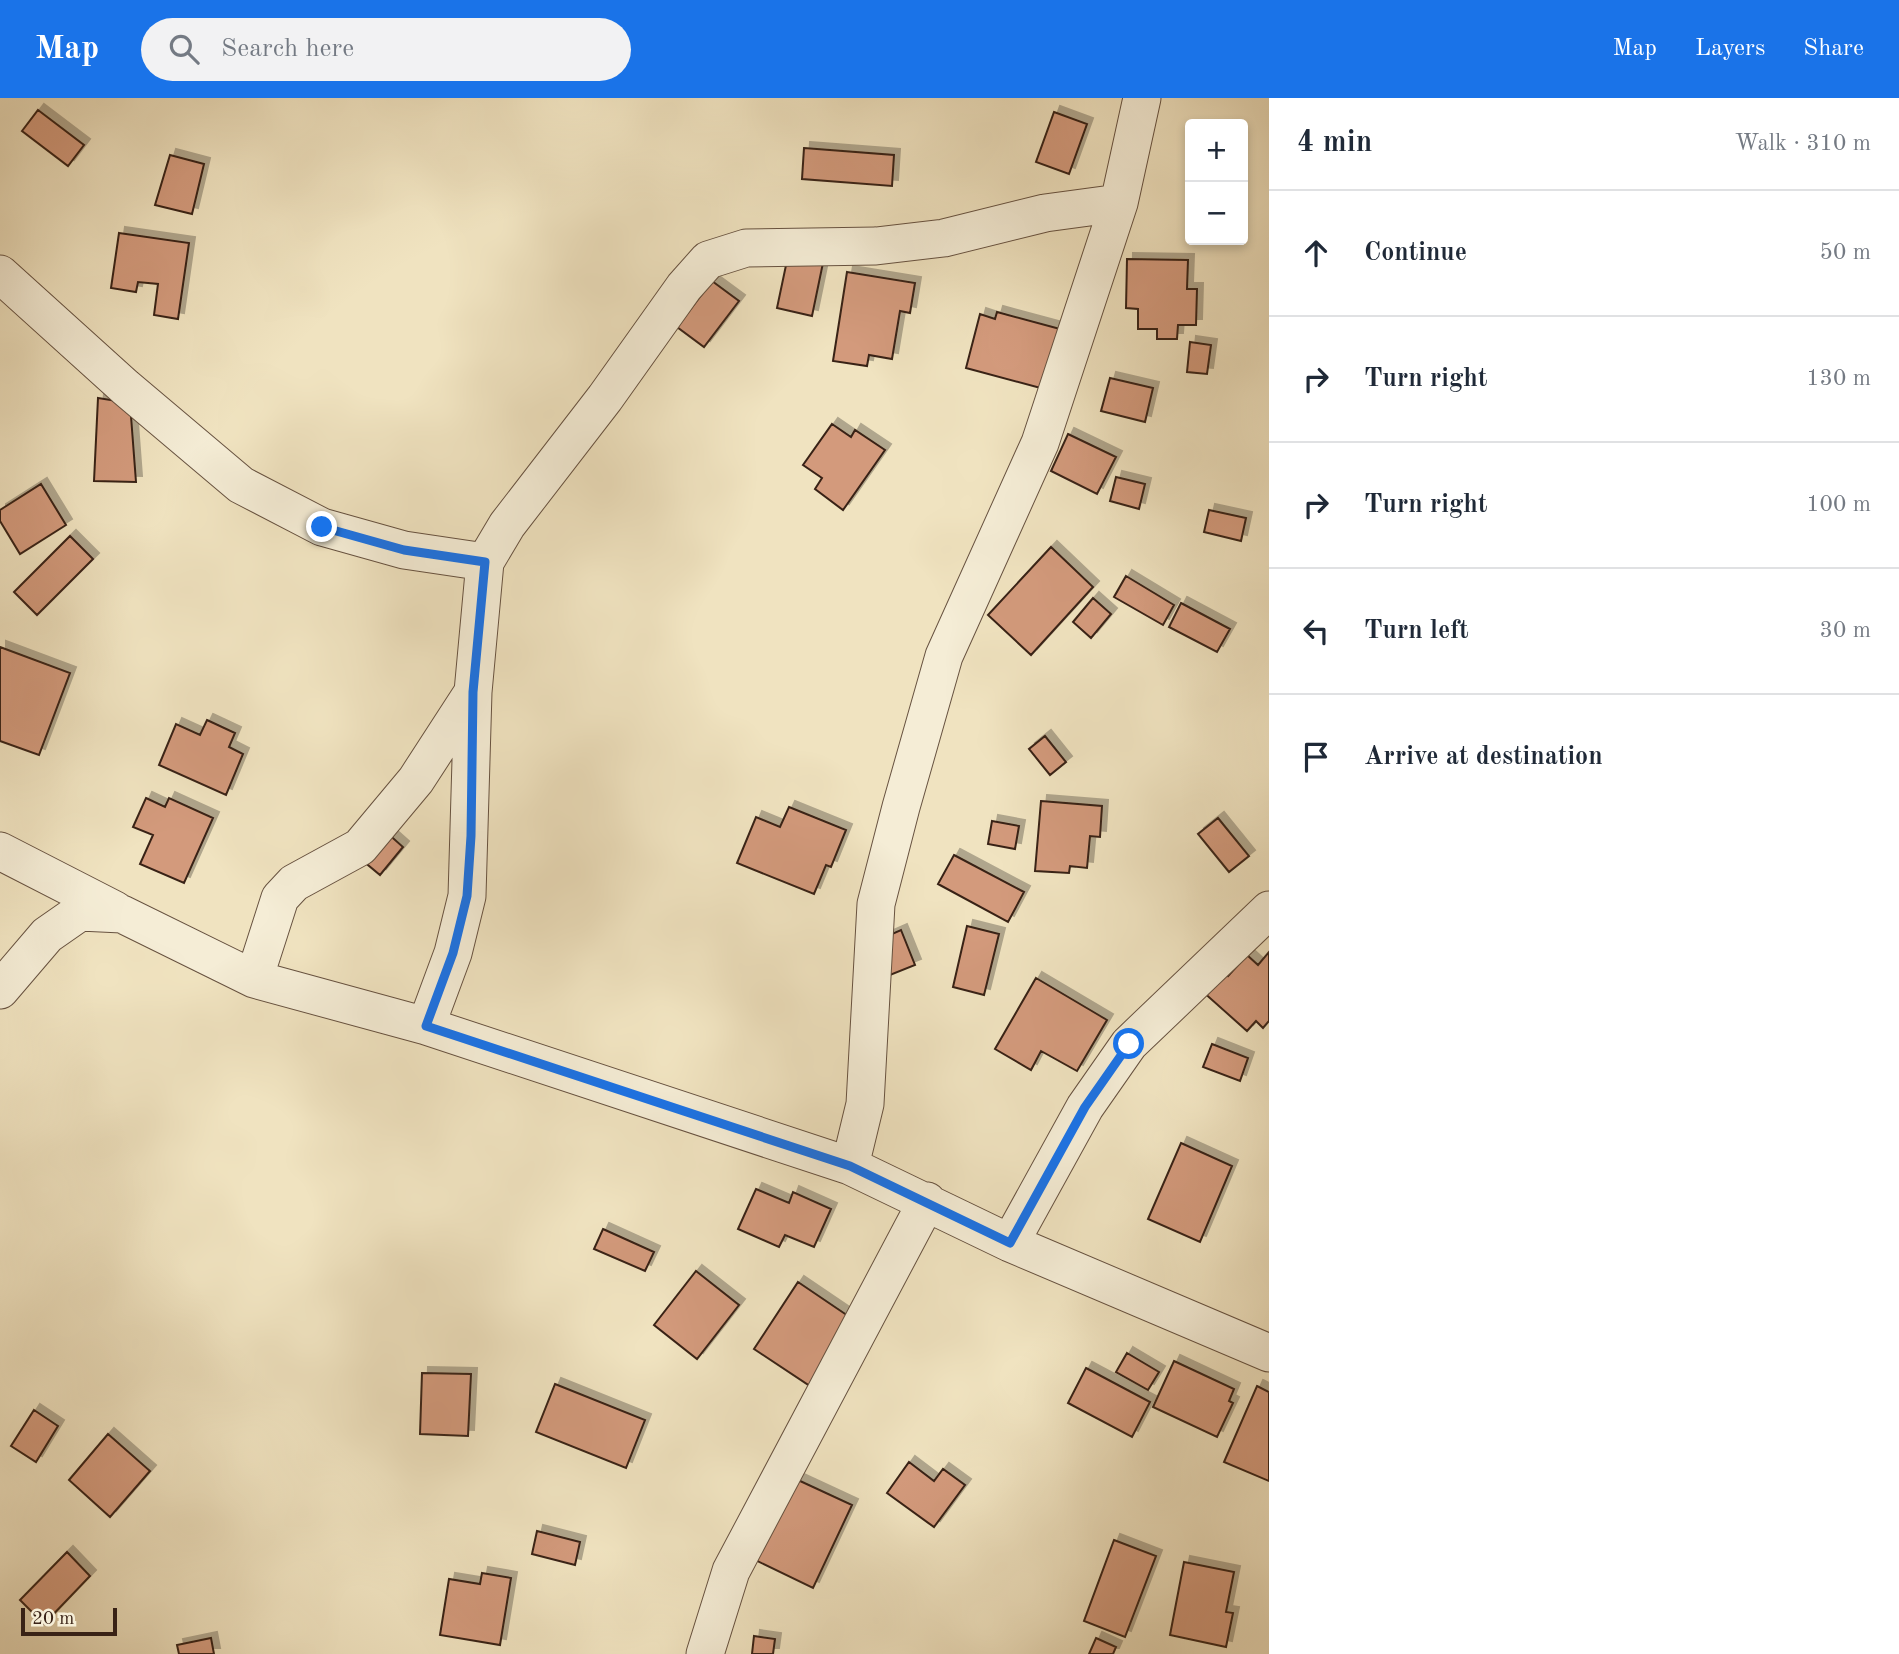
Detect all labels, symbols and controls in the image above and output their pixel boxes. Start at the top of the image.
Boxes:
search box [141,18,631,81]
icon: search [165,30,203,68]
text: Map [35,33,99,66]
text: Search here [221,36,354,62]
text: Map [1613,37,1657,61]
text: Layers [1695,37,1765,61]
text: Share [1803,37,1864,61]
map controls [1185,119,1248,245]
button: + [1185,119,1248,182]
text: 4 min [1297,128,1372,158]
text: Walk · 310 m [1735,132,1871,155]
button: − [1185,182,1248,245]
icon: ahead [1297,234,1335,272]
text: Continue [1364,240,1467,266]
text: 50 m [1820,241,1871,264]
icon: right [1297,360,1335,398]
text: Turn right [1364,366,1487,392]
text: 130 m [1806,367,1871,390]
icon: right [1297,486,1335,524]
text: Turn right [1364,492,1487,518]
text: 100 m [1806,493,1871,516]
route end [306,511,337,542]
icon: left [1297,612,1335,650]
text: Turn left [1364,618,1469,644]
text: 30 m [1820,619,1871,642]
icon: arrive [1297,738,1335,776]
text: Arrive at destination [1364,744,1603,770]
route start [1113,1028,1144,1059]
scale bar [21,1605,117,1637]
text: 20 m [32,1610,74,1629]

